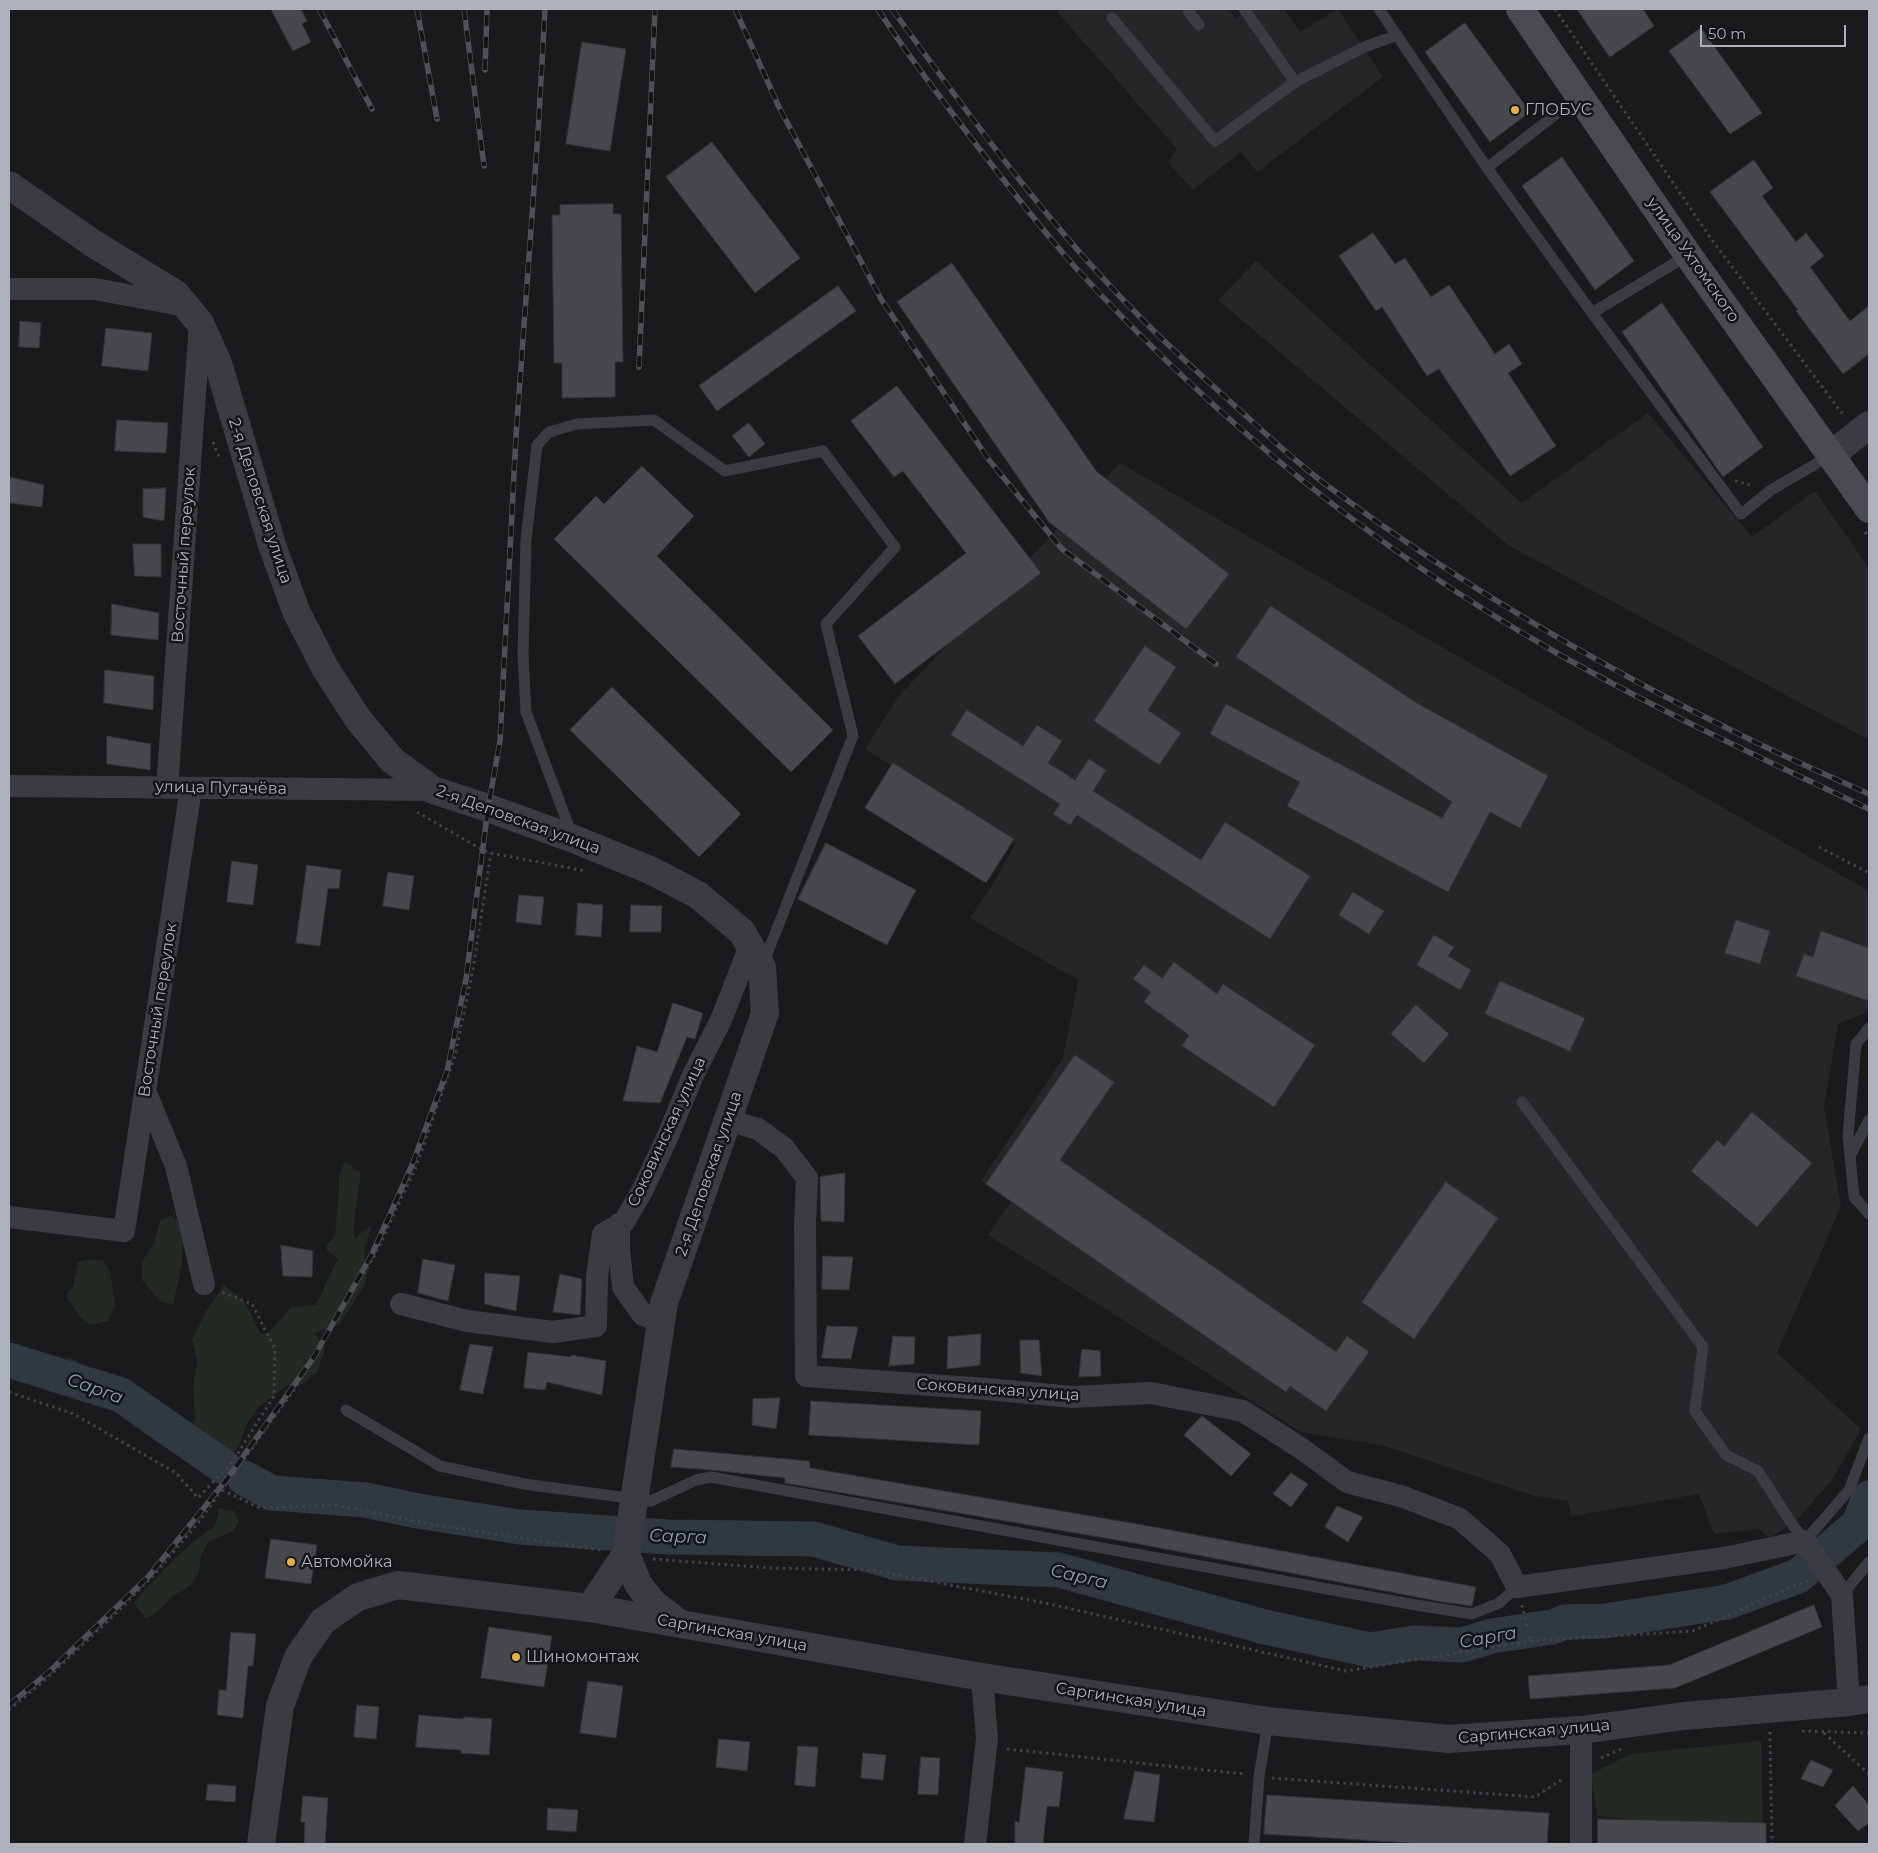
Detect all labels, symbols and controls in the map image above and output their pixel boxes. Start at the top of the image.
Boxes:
scale bar [1703,15,1849,47]
text: 50 m [1708,24,1746,43]
place label: ГЛОБУС [1525,100,1592,120]
marker: ГЛОБУС [1509,104,1521,116]
street label: улица Ухтомского [1643,194,1743,326]
street label: 2-я Деповская улица [224,416,296,586]
street label: Восточный переулок [168,467,200,643]
street label: улица Пугачёва [155,777,287,799]
street label: 2-я Деповская улица [433,781,603,859]
street label: Восточный переулок [135,922,181,1098]
street label: Соковинская улица [624,1054,710,1210]
street label: 2-я Деповская улица [672,1089,746,1259]
water label: Сарга [64,1369,126,1409]
street label: Соковинская улица [916,1375,1080,1405]
water label: Сарга [649,1525,707,1549]
place label: Автомойка [301,1552,392,1572]
marker: Автомойка [285,1556,297,1568]
water label: Сарга [1048,1560,1110,1594]
street label: Саргинская улица [655,1610,809,1656]
water label: Сарга [1457,1622,1519,1654]
place label: Шиномонтаж [526,1647,639,1667]
marker: Шиномонтаж [510,1651,522,1663]
street label: Саргинская улица [1054,1679,1208,1721]
street label: Саргинская улица [1457,1716,1611,1748]

